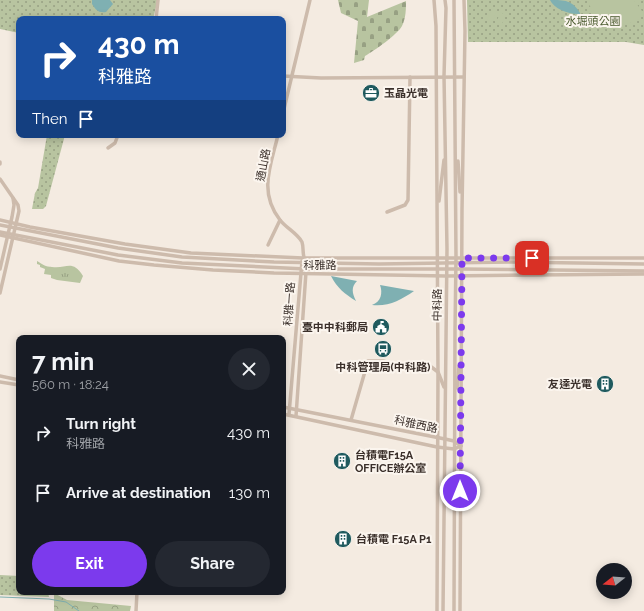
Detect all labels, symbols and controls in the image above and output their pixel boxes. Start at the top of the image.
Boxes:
park label: 水堀頭公園 [566,15,621,28]
text: 430 m [98,28,180,61]
icon: right [32,32,84,84]
text: 科雅路 [98,66,152,87]
office icon: 玉晶光電 [361,83,381,103]
place label: 玉晶光電 [384,87,428,100]
icon: arrive [75,108,97,130]
text: Then [32,110,67,128]
street label: 通山路 [254,148,273,183]
pin [515,241,549,275]
icon: arrive [521,247,543,269]
street label: 科雅路 [304,259,337,272]
street label: 科雅一路 [281,282,298,326]
street label: 中科路 [431,288,444,322]
public building icon: 臺中中科郵局 [371,317,391,337]
place label: 臺中中科郵局 [302,321,368,334]
bus stop icon: 中科管理局(中科路) [373,339,393,359]
text: 7 min [32,347,94,376]
button: close [228,348,270,390]
place label: 中科管理局(中科路) [336,361,431,374]
building icon: 友達光電 [595,374,615,394]
text: 560 m · 18:24 [32,377,109,392]
place label: 友達光電 [548,378,592,391]
street label: 科雅西路 [393,414,439,435]
text: Turn right [66,415,136,433]
icon: right [32,422,54,444]
text: 430 m [227,424,270,442]
text: 科雅路 [66,436,105,451]
place label: 台積電F15A OFFICE辦公室 [355,449,426,475]
building icon: 台積電F15A OFFICE辦公室 [332,451,352,471]
position arrow [439,470,481,512]
icon: arrive [32,482,54,504]
text: Arrive at destination [66,484,211,502]
text: 130 m [229,484,270,502]
building icon: 台積電 F15A P1 [333,529,353,549]
place label: 台積電 F15A P1 [356,533,432,546]
button: Exit [32,541,147,587]
button: Share [155,541,270,587]
north arrow [596,563,632,599]
map controls [596,563,632,599]

